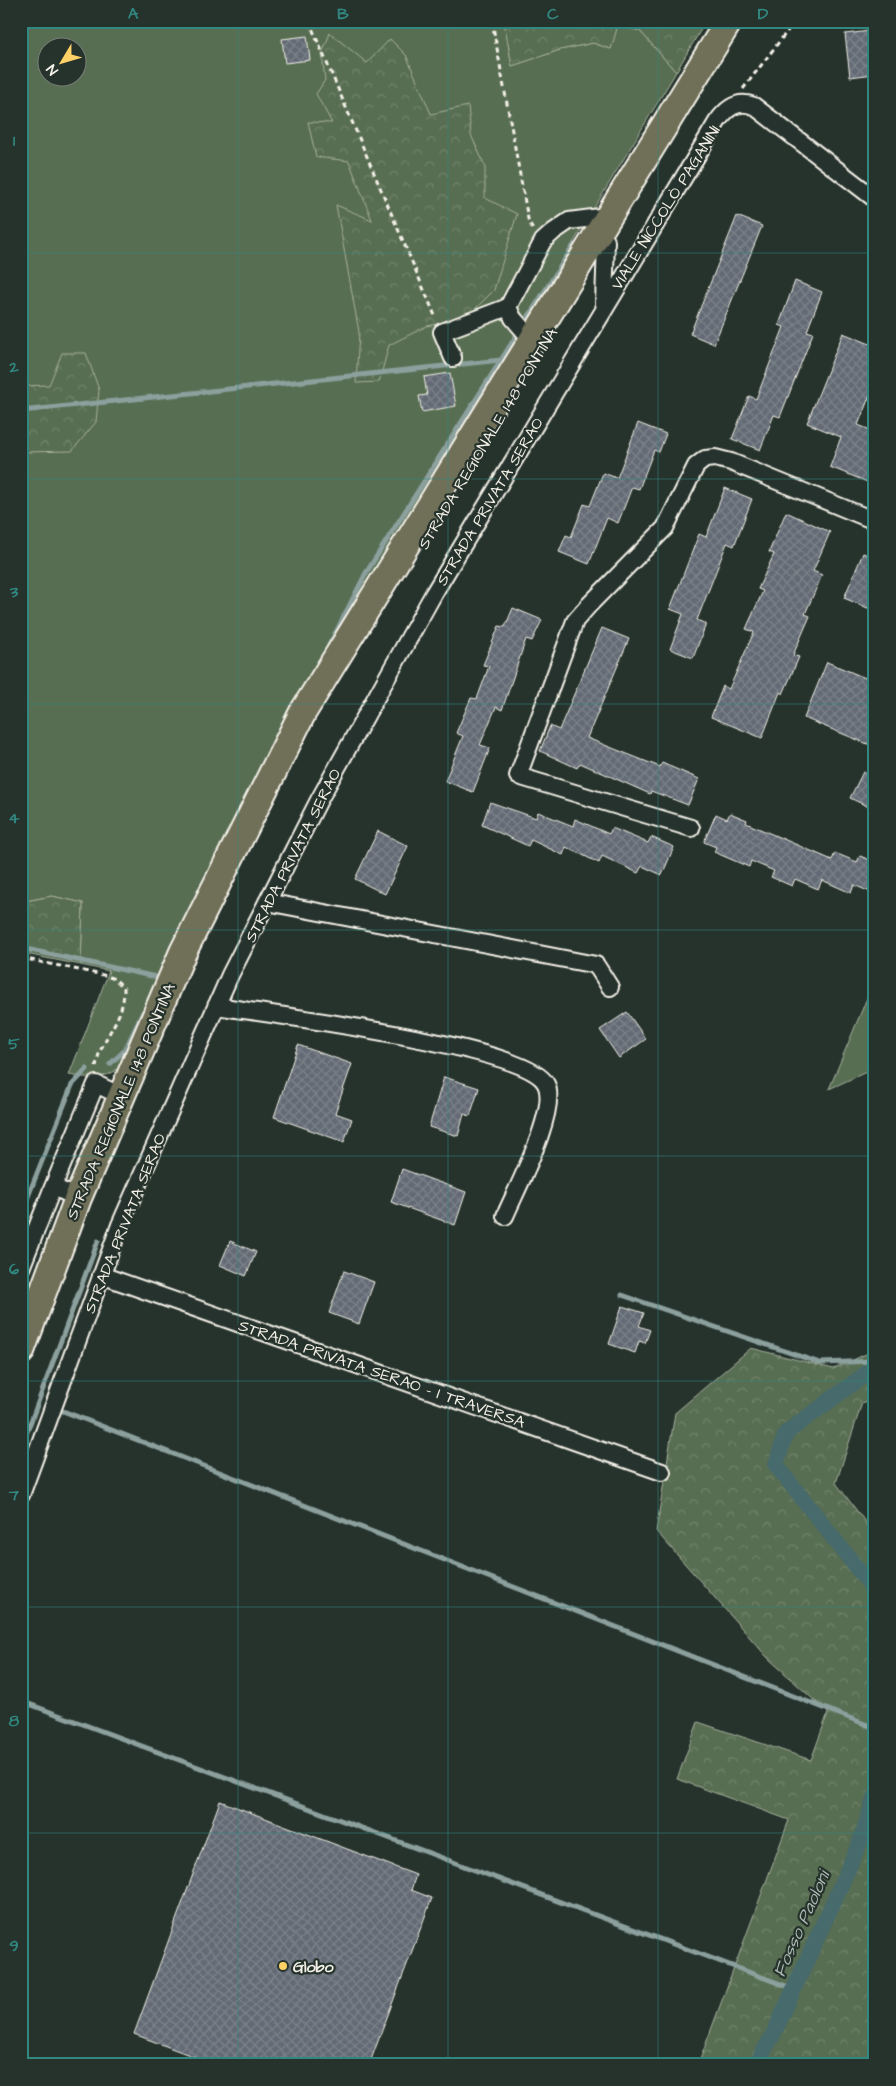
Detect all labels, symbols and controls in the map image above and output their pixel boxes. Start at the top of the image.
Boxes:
text: A [128,3,139,25]
text: B [337,3,349,25]
text: C [547,3,559,25]
text: D [758,3,769,25]
north arrow [38,38,88,88]
text: N [42,60,63,79]
street label: VIALE NICCOLÒ PAGANINI [606,121,726,294]
text: 1 [13,130,16,152]
street label: STRADA REGIONALE 148 PONTINA [413,324,563,553]
text: 2 [8,356,19,378]
street label: STRADA PRIVATA SERAO [431,413,549,589]
text: 3 [9,581,19,603]
street label: STRADA PRIVATA SERAO [240,765,346,946]
text: 4 [9,807,20,829]
street label: STRADA REGIONALE 148 PONTINA [61,980,181,1223]
text: 5 [8,1033,20,1055]
street label: STRADA PRIVATA SERAO [79,1130,171,1317]
text: 6 [9,1258,19,1280]
street label: STRADA PRIVATA SERAO - I TRAVERSA [235,1314,528,1433]
text: 7 [8,1484,19,1506]
text: 8 [9,1710,20,1732]
water label: Fosso Paoloni [767,1865,837,1981]
text: 9 [9,1935,19,1957]
place label: Globo [293,1956,335,1978]
marker: Globo [277,1960,289,1972]

